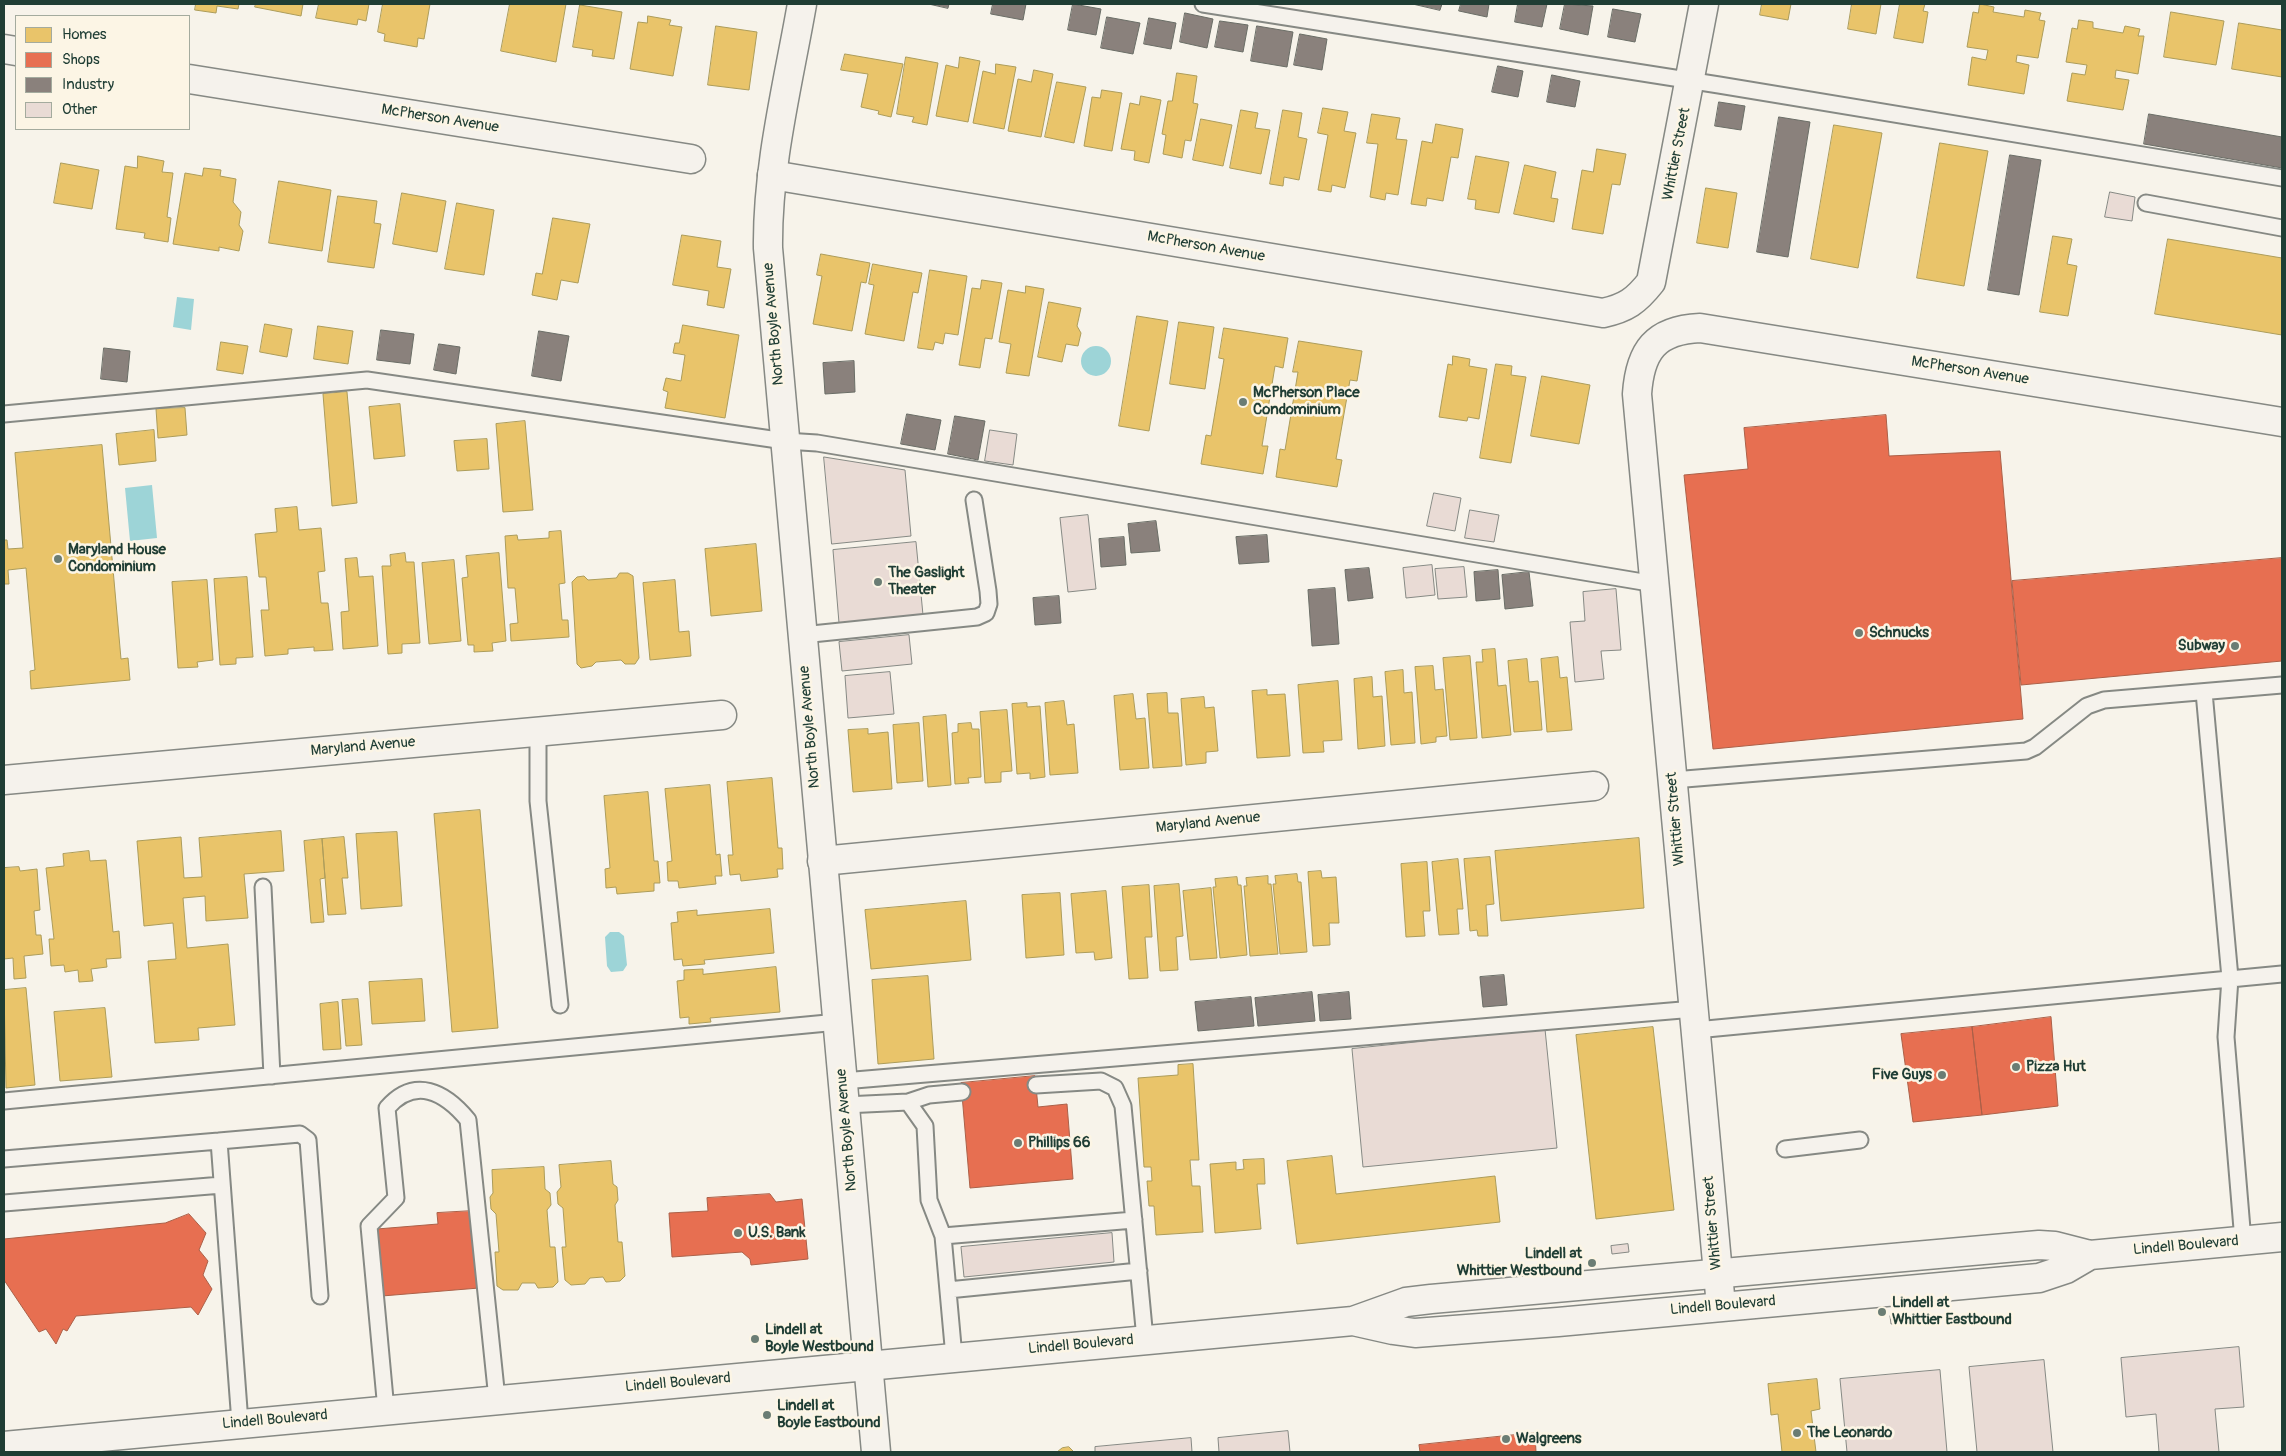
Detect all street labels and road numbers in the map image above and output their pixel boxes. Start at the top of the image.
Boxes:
street label: McPherson Avenue [380,101,500,137]
street label: Whittier Street [1659,106,1695,202]
street label: McPherson Avenue [1146,228,1266,266]
street label: North Boyle Avenue [760,262,788,386]
street label: McPherson Avenue [1910,353,2030,389]
street label: North Boyle Avenue [796,665,824,789]
street label: Maryland Avenue [310,733,416,761]
street label: Whittier Street [1663,771,1689,867]
street label: Maryland Avenue [1155,809,1261,837]
street label: North Boyle Avenue [833,1068,861,1192]
street label: Whittier Street [1700,1175,1726,1271]
street label: Lindell Boulevard [2132,1232,2240,1260]
street label: Lindell Boulevard [1669,1292,1777,1320]
street label: Lindell Boulevard [1027,1331,1135,1359]
street label: Lindell Boulevard [624,1369,732,1397]
street label: Lindell Boulevard [221,1406,329,1434]

